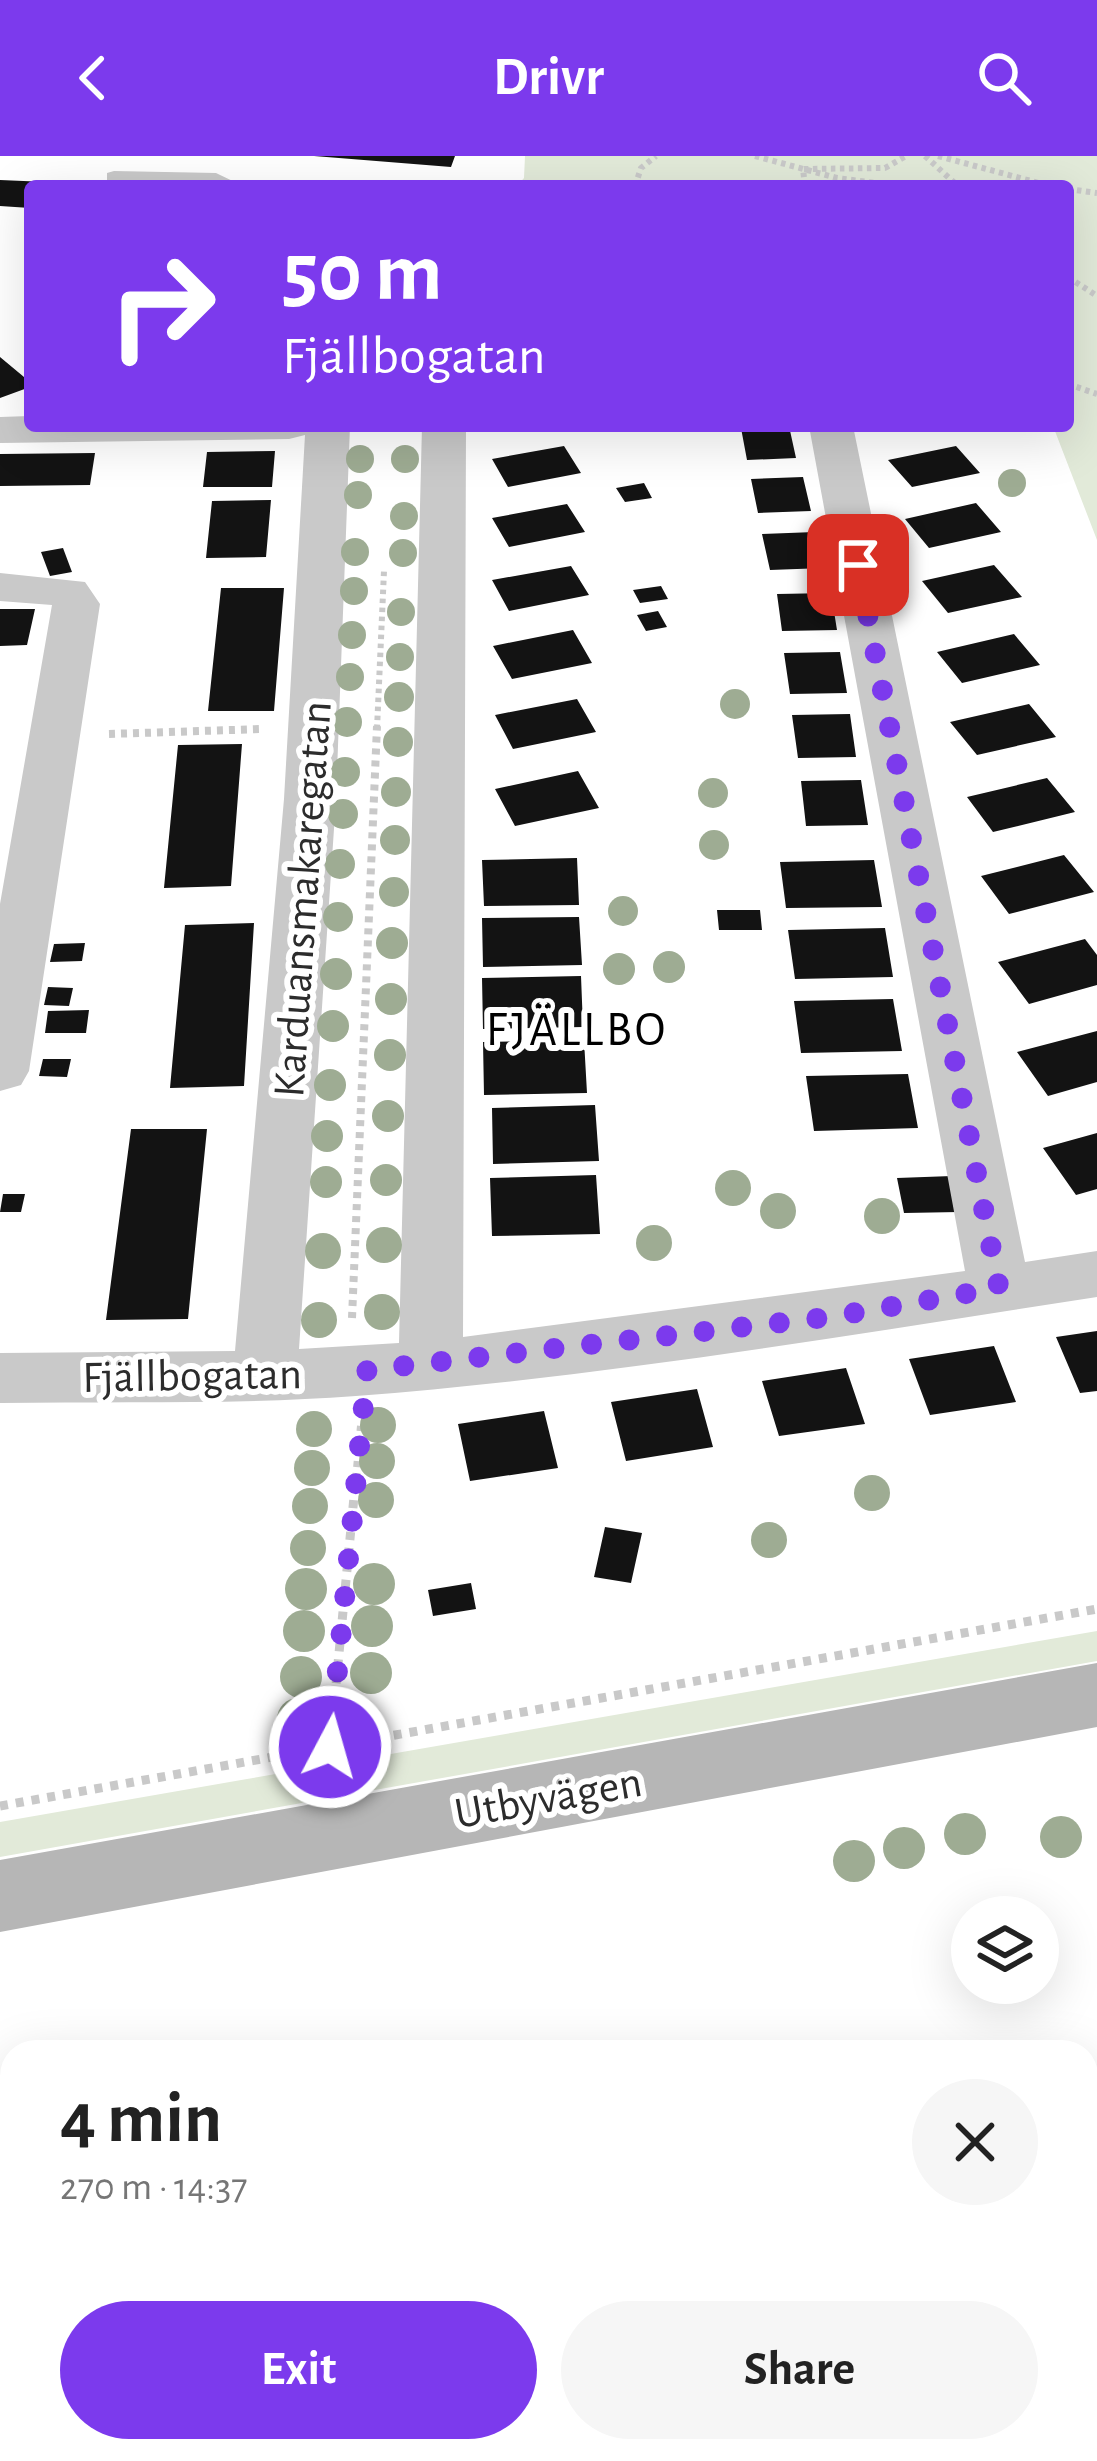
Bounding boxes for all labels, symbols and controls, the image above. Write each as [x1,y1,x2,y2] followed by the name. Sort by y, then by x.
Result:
[60,45,126,111] icon: back
[971,45,1037,111] icon: search
[493,51,604,105] text: Drivr
[84,228,240,384] icon: right
[282,232,443,316] text: 50 m
[282,330,546,384] text: Fjällbogatan
[807,514,909,616] pin
[825,532,891,598] icon: arrive
[267,700,340,1099] street label: Karduansmakaregatan
[486,1004,668,1055] district label: FJÄLLBO
[82,1352,302,1401] street label: Fjällbogatan
[267,1684,393,1810] position arrow
[451,1760,646,1837] street label: Utbyvägen
[951,1896,1059,2004] map controls
[951,1896,1059,2004] button: layers
[912,2079,1038,2205] button: close
[60,2083,222,2155] text: 4 min
[60,2168,247,2207] text: 270 m · 14:37
[60,2301,537,2439] button: Exit
[561,2301,1038,2439] button: Share

